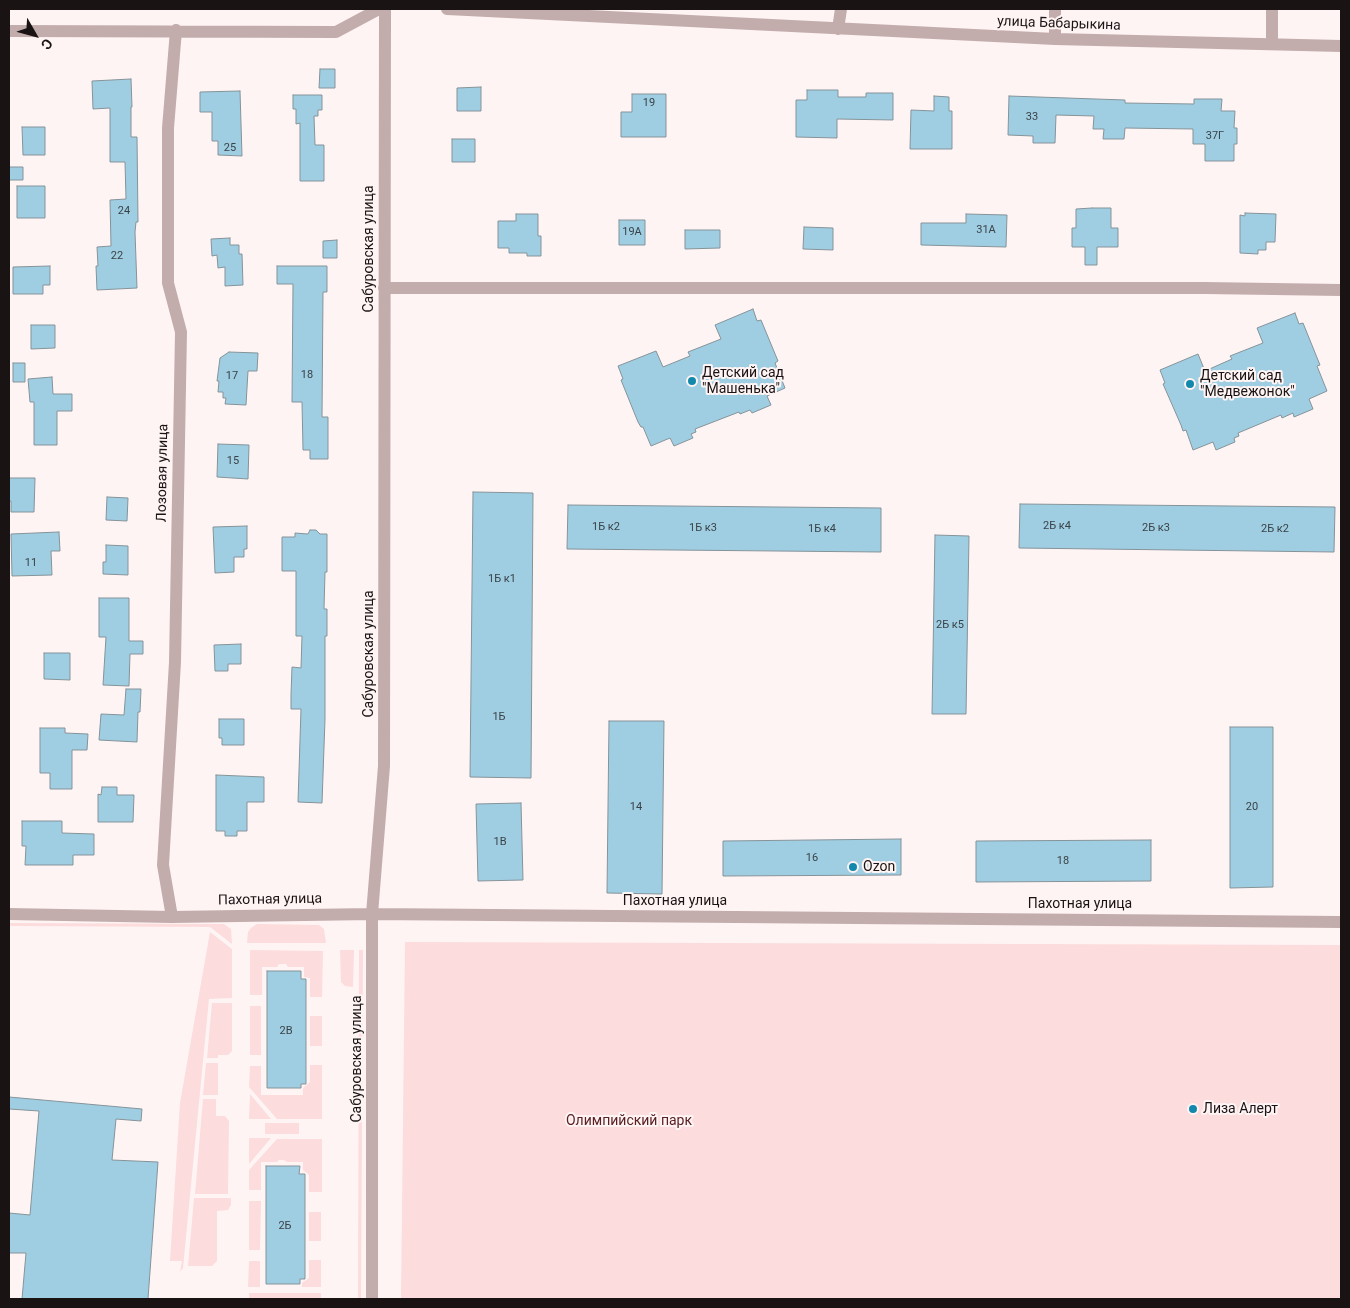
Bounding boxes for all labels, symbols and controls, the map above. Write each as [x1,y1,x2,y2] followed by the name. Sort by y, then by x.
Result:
[10,10,60,60] north arrow
[997,13,1121,35] street label: улица Бабарыкина
[38,36,56,53] text: С
[643,96,655,110] house number: 19
[1026,110,1038,124] house number: 33
[1206,129,1224,143] house number: 37Г
[224,141,236,155] house number: 25
[361,185,377,313] street label: Сабуровская улица
[118,204,130,218] house number: 24
[976,223,996,237] house number: 31А
[622,225,642,239] house number: 19А
[111,249,123,263] house number: 22
[702,365,784,398] place label: Детский сад "Машенька"
[301,368,313,382] house number: 18
[1200,368,1295,401] place label: Детский сад "Медвежонок"
[226,369,238,383] house number: 17
[686,375,698,387] marker: Детский сад "Машенька"
[1184,378,1196,390] marker: Детский сад "Медвежонок"
[154,424,172,522] street label: Лозовая улица
[227,454,239,468] house number: 15
[1043,519,1071,533] house number: 2Б к4
[592,520,620,534] house number: 1Б к2
[689,521,717,535] house number: 1Б к3
[1142,521,1170,535] house number: 2Б к3
[808,522,836,536] house number: 1Б к4
[1261,522,1289,536] house number: 2Б к2
[25,556,37,570] house number: 11
[488,572,516,586] house number: 1Б к1
[361,590,377,718] street label: Сабуровская улица
[936,618,964,632] house number: 2Б к5
[492,710,506,724] house number: 1Б
[630,800,642,814] house number: 14
[1246,800,1258,814] house number: 20
[493,835,507,849] house number: 1В
[806,851,818,865] house number: 16
[1057,854,1069,868] house number: 18
[863,859,895,875] place label: Ozon
[847,861,859,873] marker: Ozon
[218,891,322,909] street label: Пахотная улица
[623,893,727,909] street label: Пахотная улица
[1028,896,1132,912] street label: Пахотная улица
[349,995,365,1123] street label: Сабуровская улица
[279,1024,293,1038] house number: 2В
[1203,1101,1278,1117] place label: Лиза Алерт
[1187,1103,1199,1115] marker: Лиза Алерт
[566,1113,692,1129] park label: Олимпийский парк
[278,1219,292,1233] house number: 2Б

